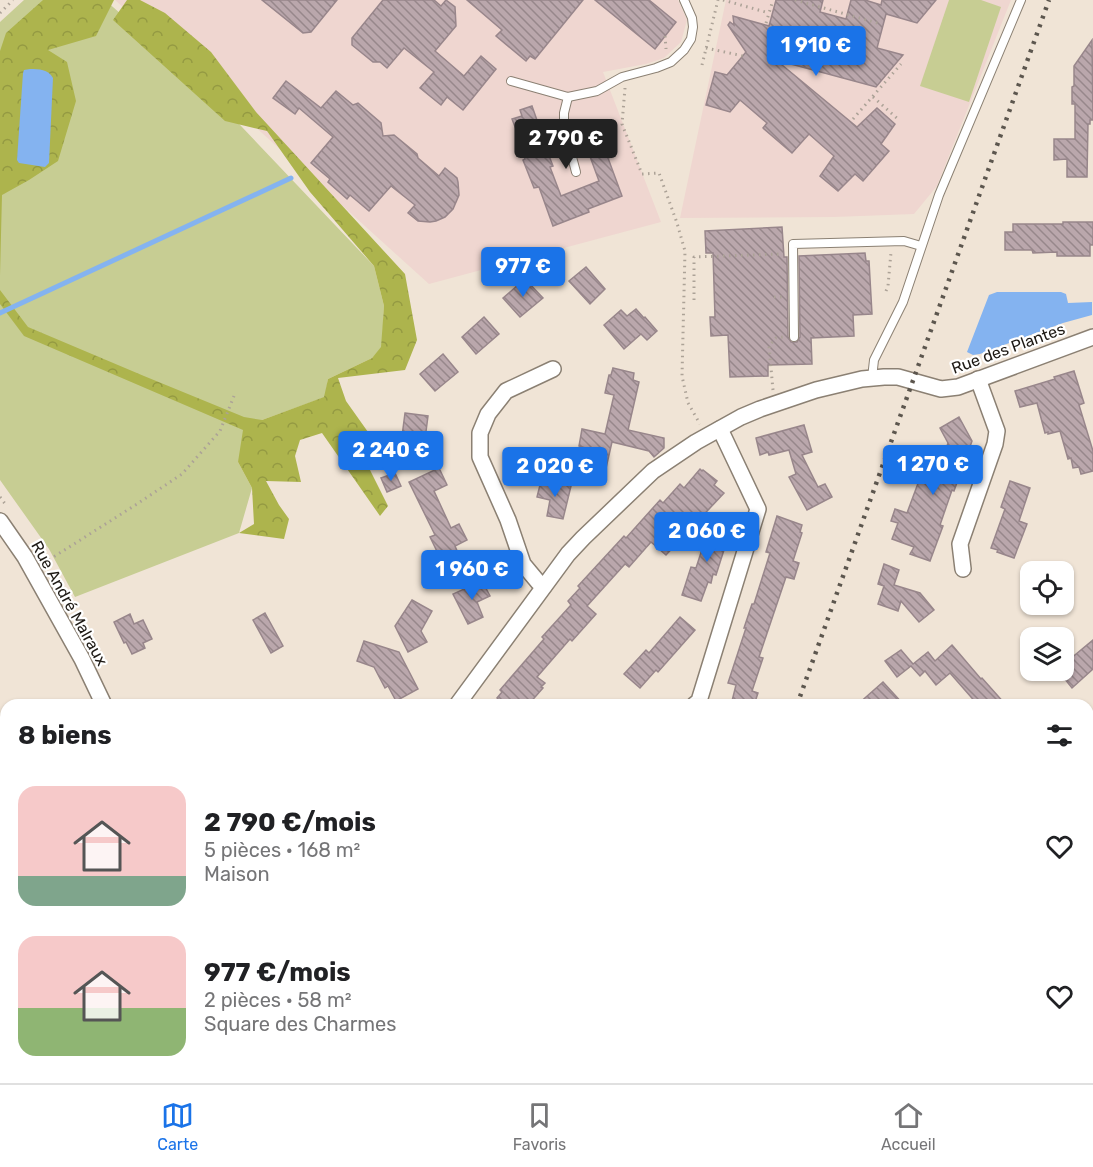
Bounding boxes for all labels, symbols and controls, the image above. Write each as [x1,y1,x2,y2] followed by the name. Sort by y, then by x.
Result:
[761,26,871,77] pin: 1 910 €
[781,33,851,57] text: 1 910 €
[511,119,621,170] pin: 2 790 €
[528,126,604,150] text: 2 790 €
[481,247,565,298] pin: 977 €
[495,254,551,278] text: 977 €
[949,319,1068,378] street label: Rue des Plantes
[336,431,446,482] pin: 2 240 €
[352,438,430,462] text: 2 240 €
[878,445,988,496] pin: 1 270 €
[500,447,610,498] pin: 2 020 €
[897,452,969,476] text: 1 270 €
[516,454,594,478] text: 2 020 €
[652,512,762,563] pin: 2 060 €
[668,519,746,543] text: 2 060 €
[27,538,112,669] street label: Rue André Malraux
[417,550,527,601] pin: 1 960 €
[435,557,509,581] text: 1 960 €
[1020,561,1074,681] map controls
[1020,561,1074,615] button: locate
[1020,627,1074,681] button: layers
[1043,719,1076,752] icon: filters
[18,720,112,751] text: 8 biens
[204,807,376,838] text: 2 790 €/mois
[66,810,138,882] icon: home
[1043,830,1076,863] icon: heart
[204,838,360,862] text: 5 pièces · 168 m²
[204,862,270,886] text: Maison
[204,957,351,988] text: 977 €/mois
[66,960,138,1032] icon: home
[1043,980,1076,1013] icon: heart
[204,988,352,1012] text: 2 pièces · 58 m²
[204,1012,396,1036] text: Square des Charmes
[157,1099,198,1154] tab: Carte
[513,1099,566,1154] tab: Favoris
[881,1099,936,1154] tab: Accueil

